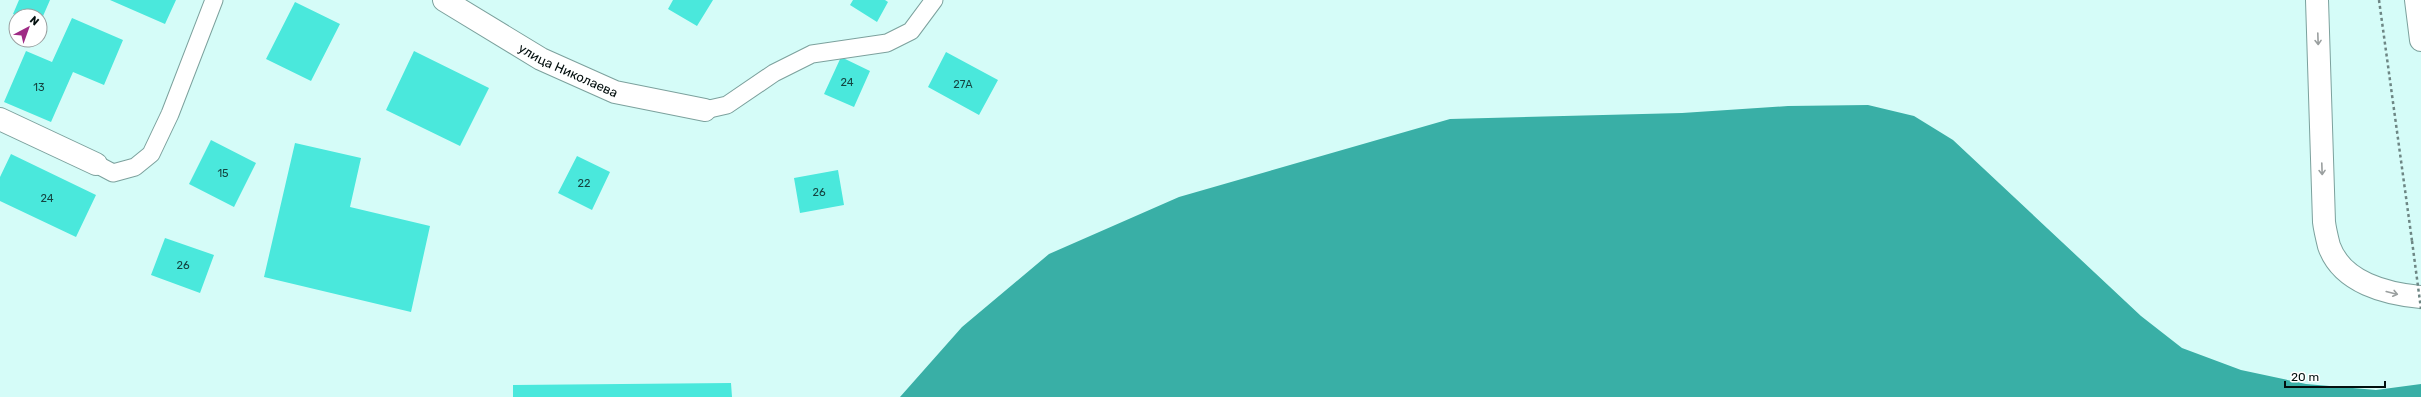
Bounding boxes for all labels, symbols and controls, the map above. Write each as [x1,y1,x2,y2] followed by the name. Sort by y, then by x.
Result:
[8,8,48,48] north arrow
[27,13,42,28] text: N
[2315,32,2322,45] one-way arrow
[516,40,620,100] street label: улица Николаева
[840,76,854,89] house number: 24
[953,78,973,91] house number: 27А
[33,81,45,94] house number: 13
[2318,162,2326,175] one-way arrow
[217,167,229,180] house number: 15
[578,177,590,190] house number: 22
[812,186,826,199] house number: 26
[40,192,54,205] house number: 24
[176,259,190,272] house number: 26
[2385,290,2398,298] one-way arrow
[2285,363,2385,389] scale bar
[2291,370,2319,384] text: 20 m

